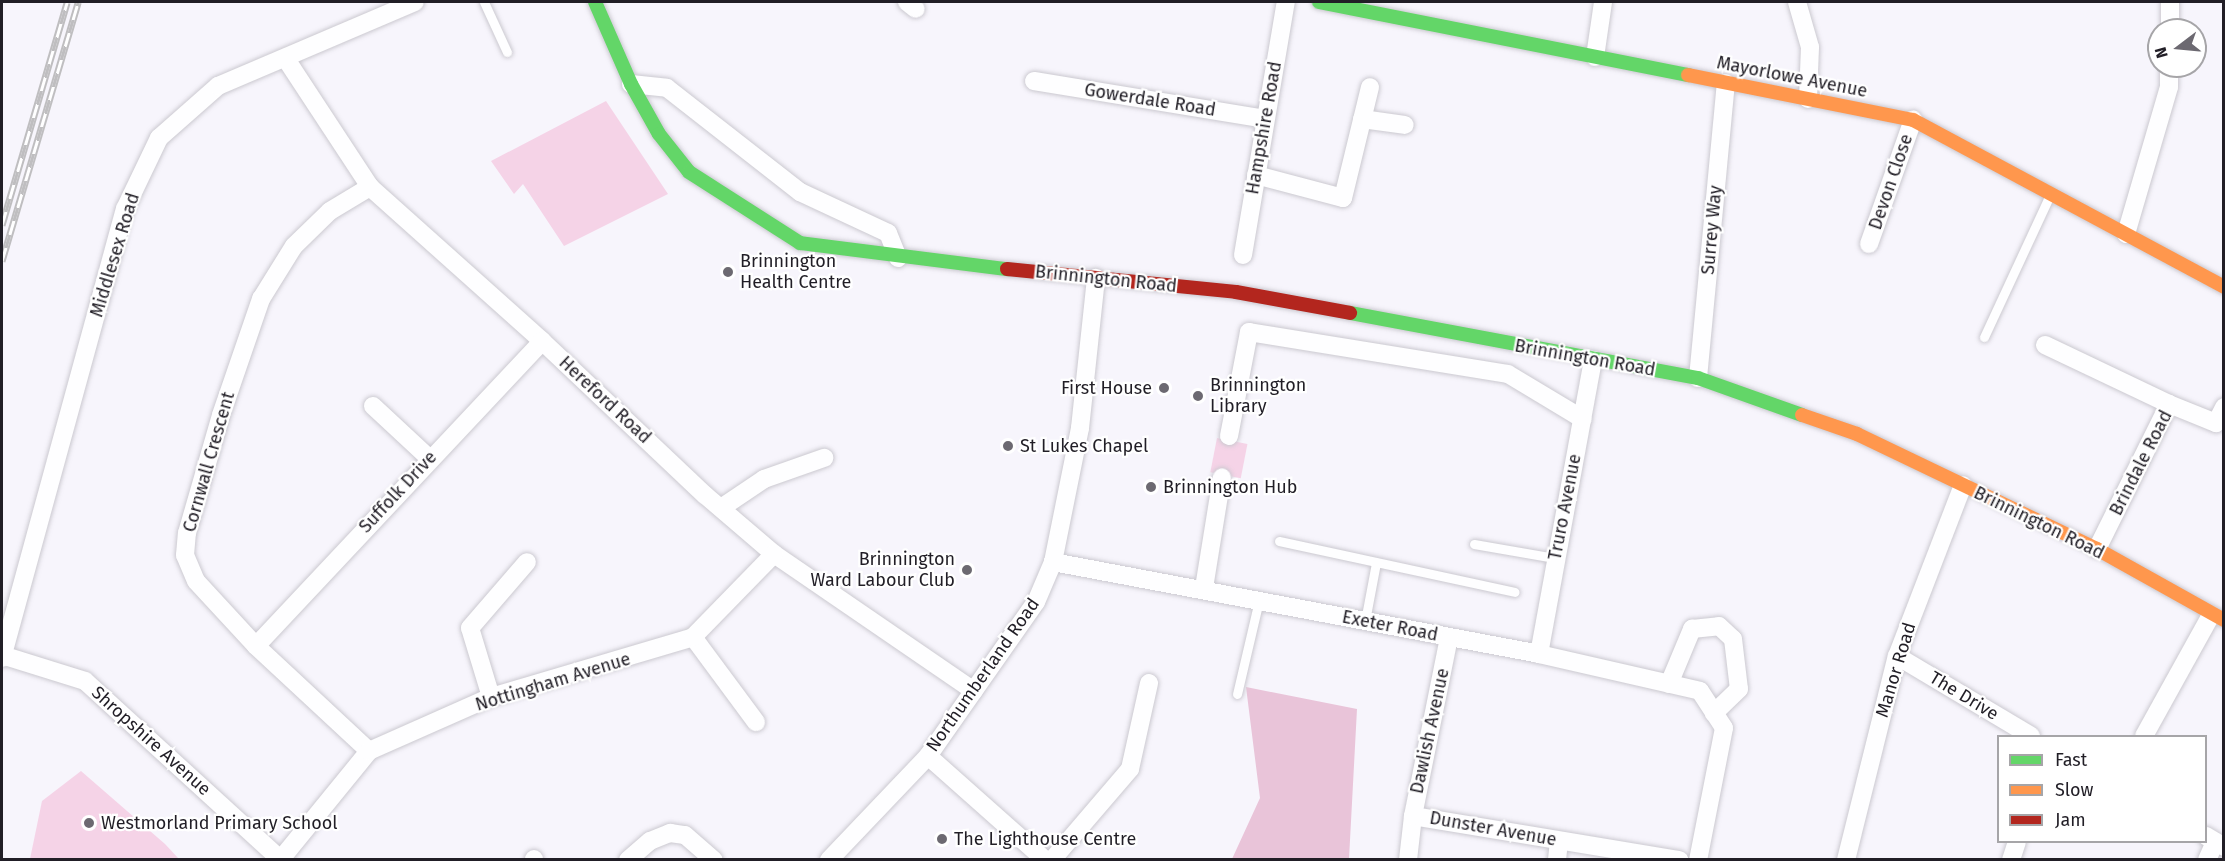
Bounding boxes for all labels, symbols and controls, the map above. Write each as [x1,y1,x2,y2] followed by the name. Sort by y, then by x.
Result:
[2147,18,2207,78] north arrow
[2151,45,2172,60] text: N
[1715,52,1869,102] street label: Mayorlowe Avenue
[1242,60,1286,196] street label: Hampshire Road
[1083,79,1217,121] street label: Gowerdale Road
[1865,131,1917,233] street label: Devon Close
[1697,184,1727,276] street label: Surrey Way
[86,190,144,320] street label: Middlesex Road
[740,251,851,294] place label: Brinnington Health Centre
[1034,261,1178,297] street label: Brinnington Road
[721,265,735,279] marker: Brinnington Health Centre
[1513,335,1657,381] street label: Brinnington Road
[554,352,656,448] street label: Hereford Road
[1210,375,1306,418] place label: Brinnington Library
[1061,377,1152,399] place label: First House
[1157,381,1171,395] marker: First House
[179,389,239,535] street label: Cornwall Crescent
[1191,389,1205,403] marker: Brinnington Library
[2105,407,2177,519] street label: Brindale Road
[1020,435,1148,457] place label: St Lukes Chapel
[1001,439,1015,453] marker: St Lukes Chapel
[355,447,441,537] street label: Suffolk Drive
[1544,452,1586,562] street label: Truro Avenue
[1163,476,1298,498] place label: Brinnington Hub
[1144,480,1158,494] marker: Brinnington Hub
[1970,482,2108,564] street label: Brinnington Road
[811,549,955,592] place label: Brinnington Ward Labour Club
[960,563,974,577] marker: Brinnington Ward Labour Club
[922,594,1044,756] street label: Northumberland Road
[1340,606,1440,646] street label: Exeter Road
[1871,620,1921,720] street label: Manor Road
[473,648,633,716] street label: Nottingham Avenue
[1406,666,1454,796] street label: Dawlish Avenue
[1926,667,2002,725] street label: The Drive
[87,682,215,800] street label: Shropshire Avenue
[1997,735,2207,843] legend
[2055,749,2087,771] text: Fast
[2055,779,2093,801] text: Slow
[1428,807,1558,851] street label: Dunster Avenue
[2055,809,2086,831] text: Jam
[101,812,338,834] place label: Westmorland Primary School
[82,816,96,830] marker: Westmorland Primary School
[954,828,1136,850] place label: The Lighthouse Centre
[935,832,949,846] marker: The Lighthouse Centre

